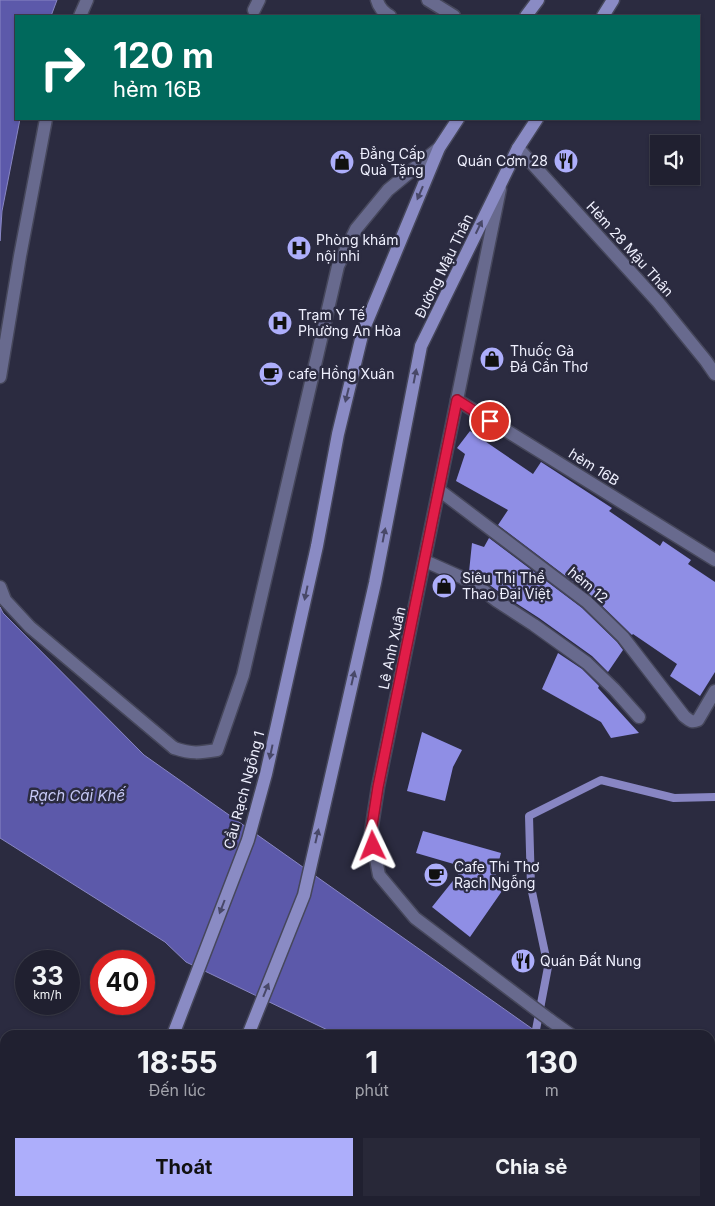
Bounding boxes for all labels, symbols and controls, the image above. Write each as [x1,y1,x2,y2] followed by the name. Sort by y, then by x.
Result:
[113,34,214,76] text: 120 m
[30,35,95,100] icon: right
[113,76,201,102] text: hẻm 16B
[650,135,700,185] map controls
[650,135,700,185] button: sound
[360,145,425,178] place label: Đẳng Cấp Quà Tặng
[553,148,579,174] restaurant icon: Quán Cơm 28
[329,149,355,175] shop icon: Đẳng Cấp Quà Tặng
[457,152,548,169] place label: Quán Cơm 28
[416,186,424,200] one-way arrow
[583,198,678,300] street label: Hẻm 28 Mậu Thân
[411,211,476,321] street label: Đường Mậu Thân
[475,220,483,235] one-way arrow
[316,231,399,264] place label: Phòng khám nội nhi
[286,235,312,261] hospital icon: Phòng khám nội nhi
[298,306,401,339] place label: Trạm Y Tế Phường An Hòa
[267,310,293,336] hospital icon: Trạm Y Tế Phường An Hòa
[510,342,588,375] place label: Thuốc Gà Đá Cần Thơ
[479,346,505,372] shop icon: Thuốc Gà Đá Cần Thơ
[258,361,284,387] cafe icon: cafe Hồng Xuân
[288,365,394,382] place label: cafe Hồng Xuân
[412,368,420,384] one-way arrow
[343,387,351,402] one-way arrow
[469,400,511,442] pin
[476,407,504,435] icon: arrive
[566,444,623,489] street label: hẻm 16B
[380,528,388,543] one-way arrow
[565,563,612,606] street label: hẻm 12
[462,569,551,602] place label: Siêu Thị Thể Thao Đại Việt
[431,573,457,599] shop icon: Siêu Thị Thể Thao Đại Việt
[302,586,310,601] one-way arrow
[374,605,409,691] street label: Lê Anh Xuân
[349,670,357,685] one-way arrow
[220,729,267,851] street label: Cầu Rạch Ngỗng 1
[267,744,275,760] one-way arrow
[29,786,126,805] water label: Rạch Cái Khế
[346,819,398,871] position arrow
[314,828,322,844] one-way arrow
[454,858,539,891] place label: Cafe Thi Thơ Rạch Ngỗng
[423,862,449,888] cafe icon: Cafe Thi Thơ Rạch Ngỗng
[218,899,225,914] one-way arrow
[510,948,536,974] restaurant icon: Quán Đất Nung
[90,950,155,1015] speed limit sign: 40
[540,952,641,969] place label: Quán Đất Nung
[31,961,64,991] text: 33
[262,982,270,997] one-way arrow
[33,987,62,1002] text: km/h
[137,1044,218,1080] text: 18:55
[365,1044,378,1080] text: 1
[526,1044,578,1080] text: 130
[149,1080,206,1100] text: Đến lúc
[355,1080,389,1100] text: phút
[545,1080,559,1100] text: m
[15,1138,353,1196] button: Thoát
[363,1138,700,1196] button: Chia sẻ

